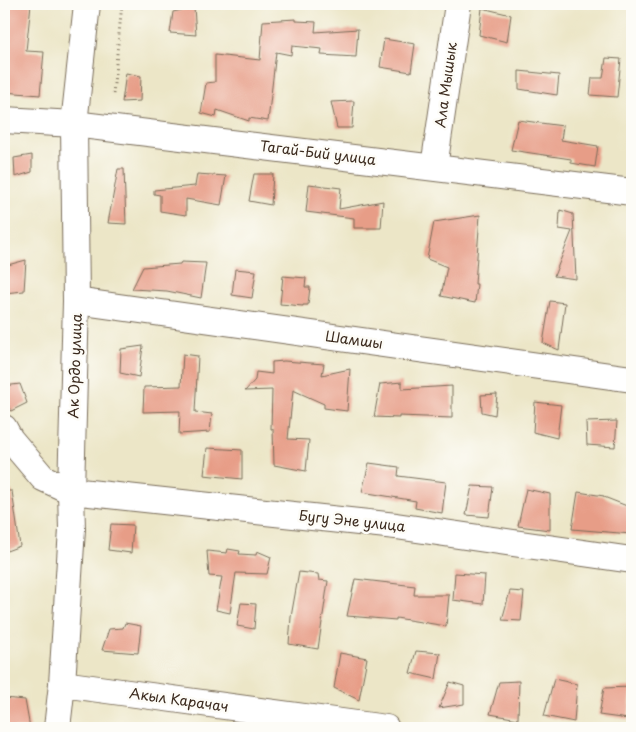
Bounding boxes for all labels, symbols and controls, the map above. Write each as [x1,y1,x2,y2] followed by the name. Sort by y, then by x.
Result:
[429,40,462,129] street label: Ала Мышык
[259,135,377,170] street label: Тагай-Бий улица
[62,313,87,419] street label: Ак Ордо улица
[324,325,384,354] street label: Шамшы
[298,504,407,537] street label: Бугу Эне улица
[128,682,230,717] street label: Акыл Карачач

